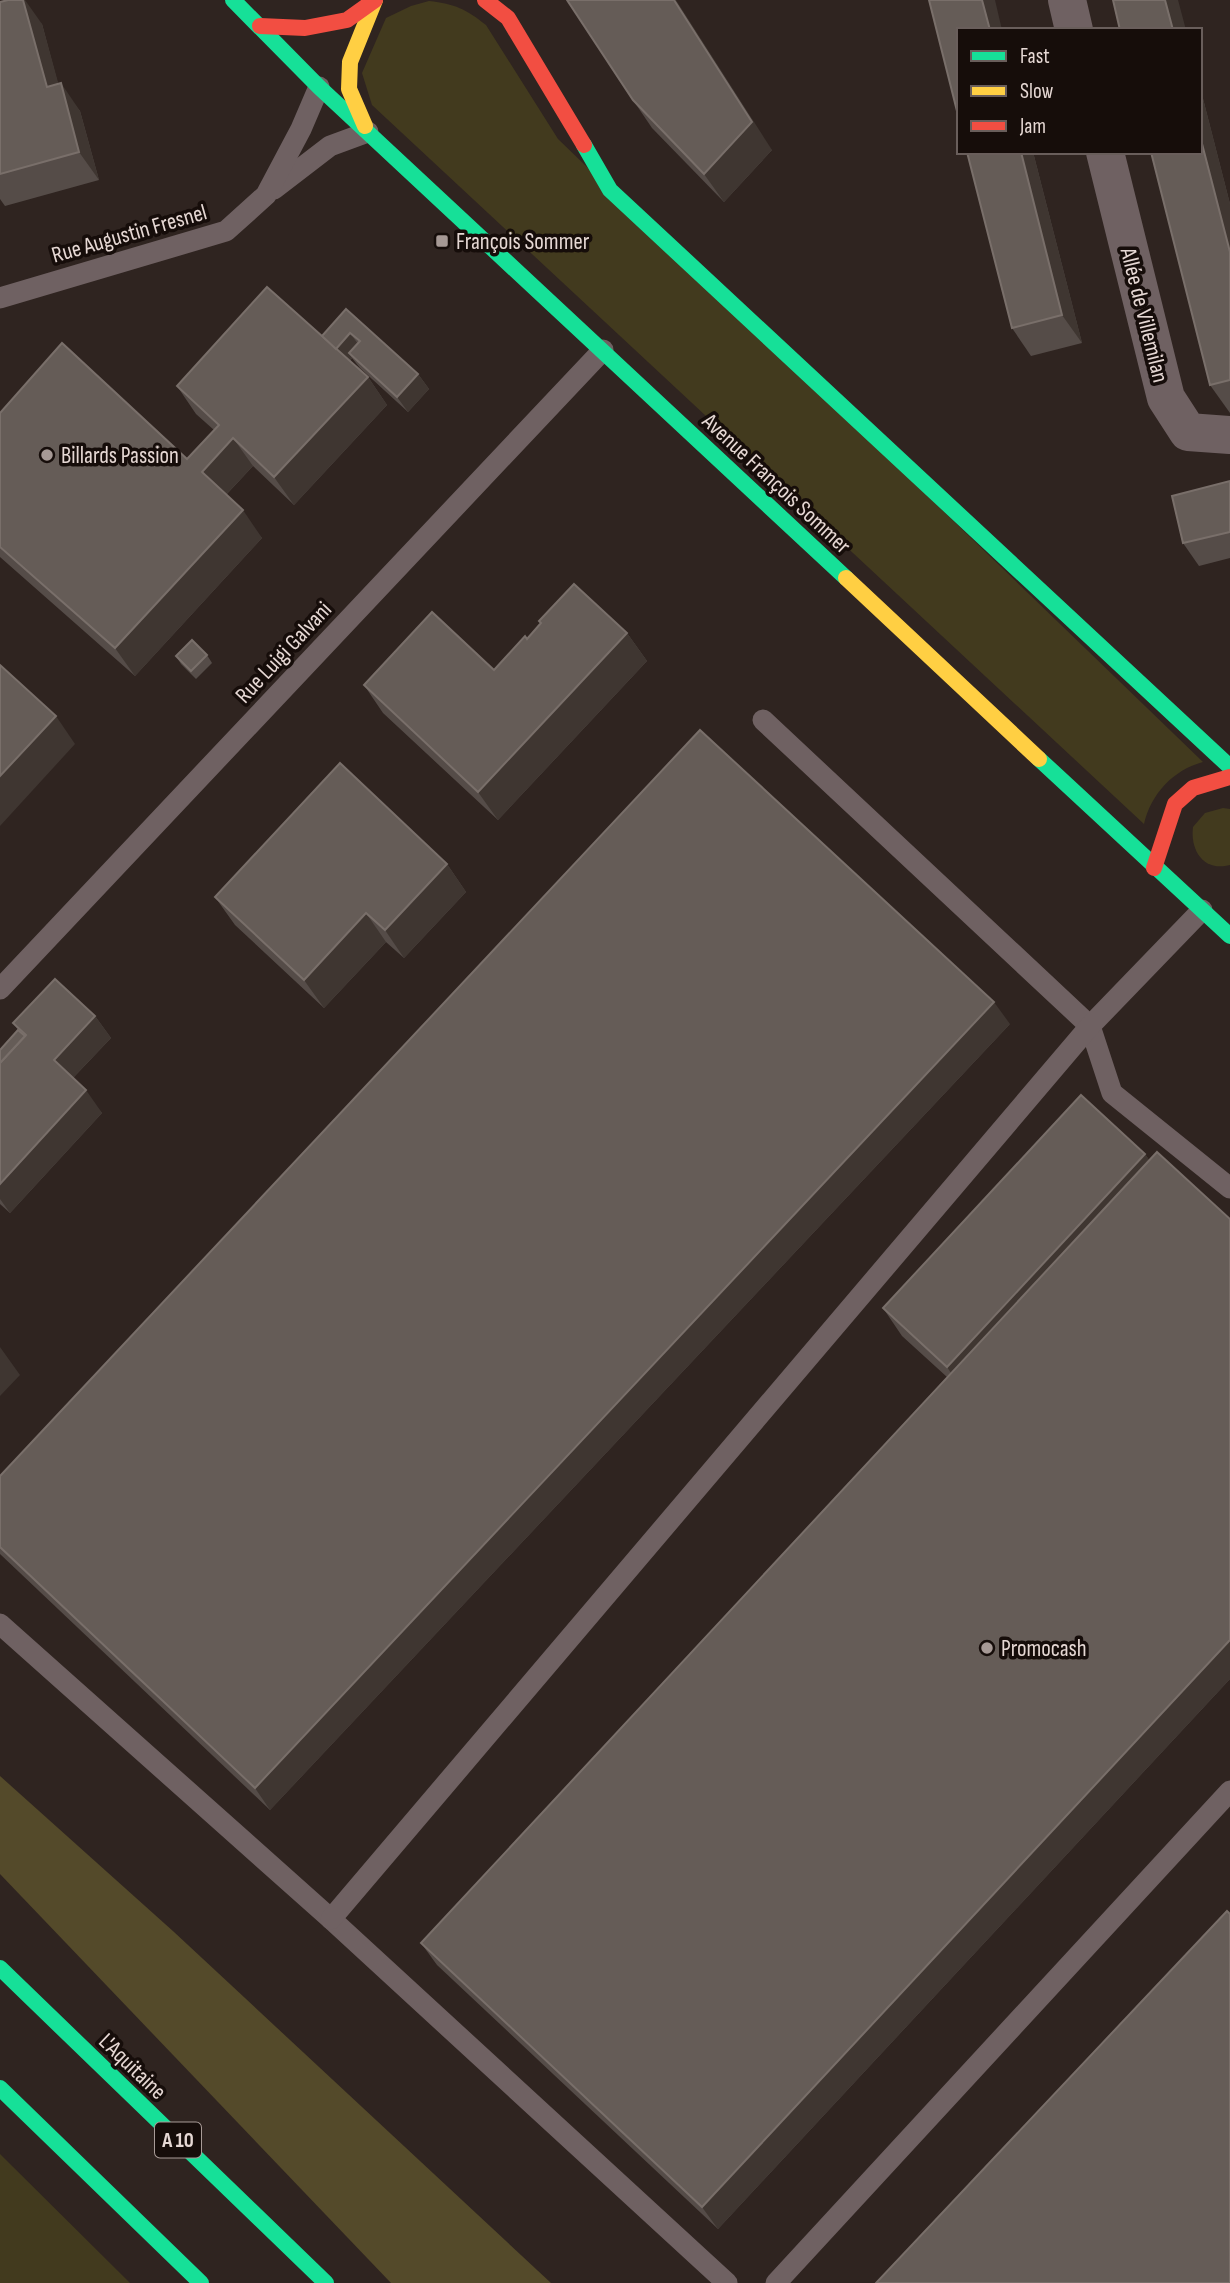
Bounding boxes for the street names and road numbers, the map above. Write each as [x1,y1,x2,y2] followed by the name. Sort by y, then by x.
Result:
[48,198,210,270] street label: Rue Augustin Fresnel
[1114,244,1174,385] street label: Allée de Villemilan
[695,407,857,560] street label: Avenue François Sommer
[230,596,338,709] street label: Rue Luigi Galvani
[93,2028,172,2106] street label: L'Aquitaine
[155,2122,201,2158] road number: A 10

